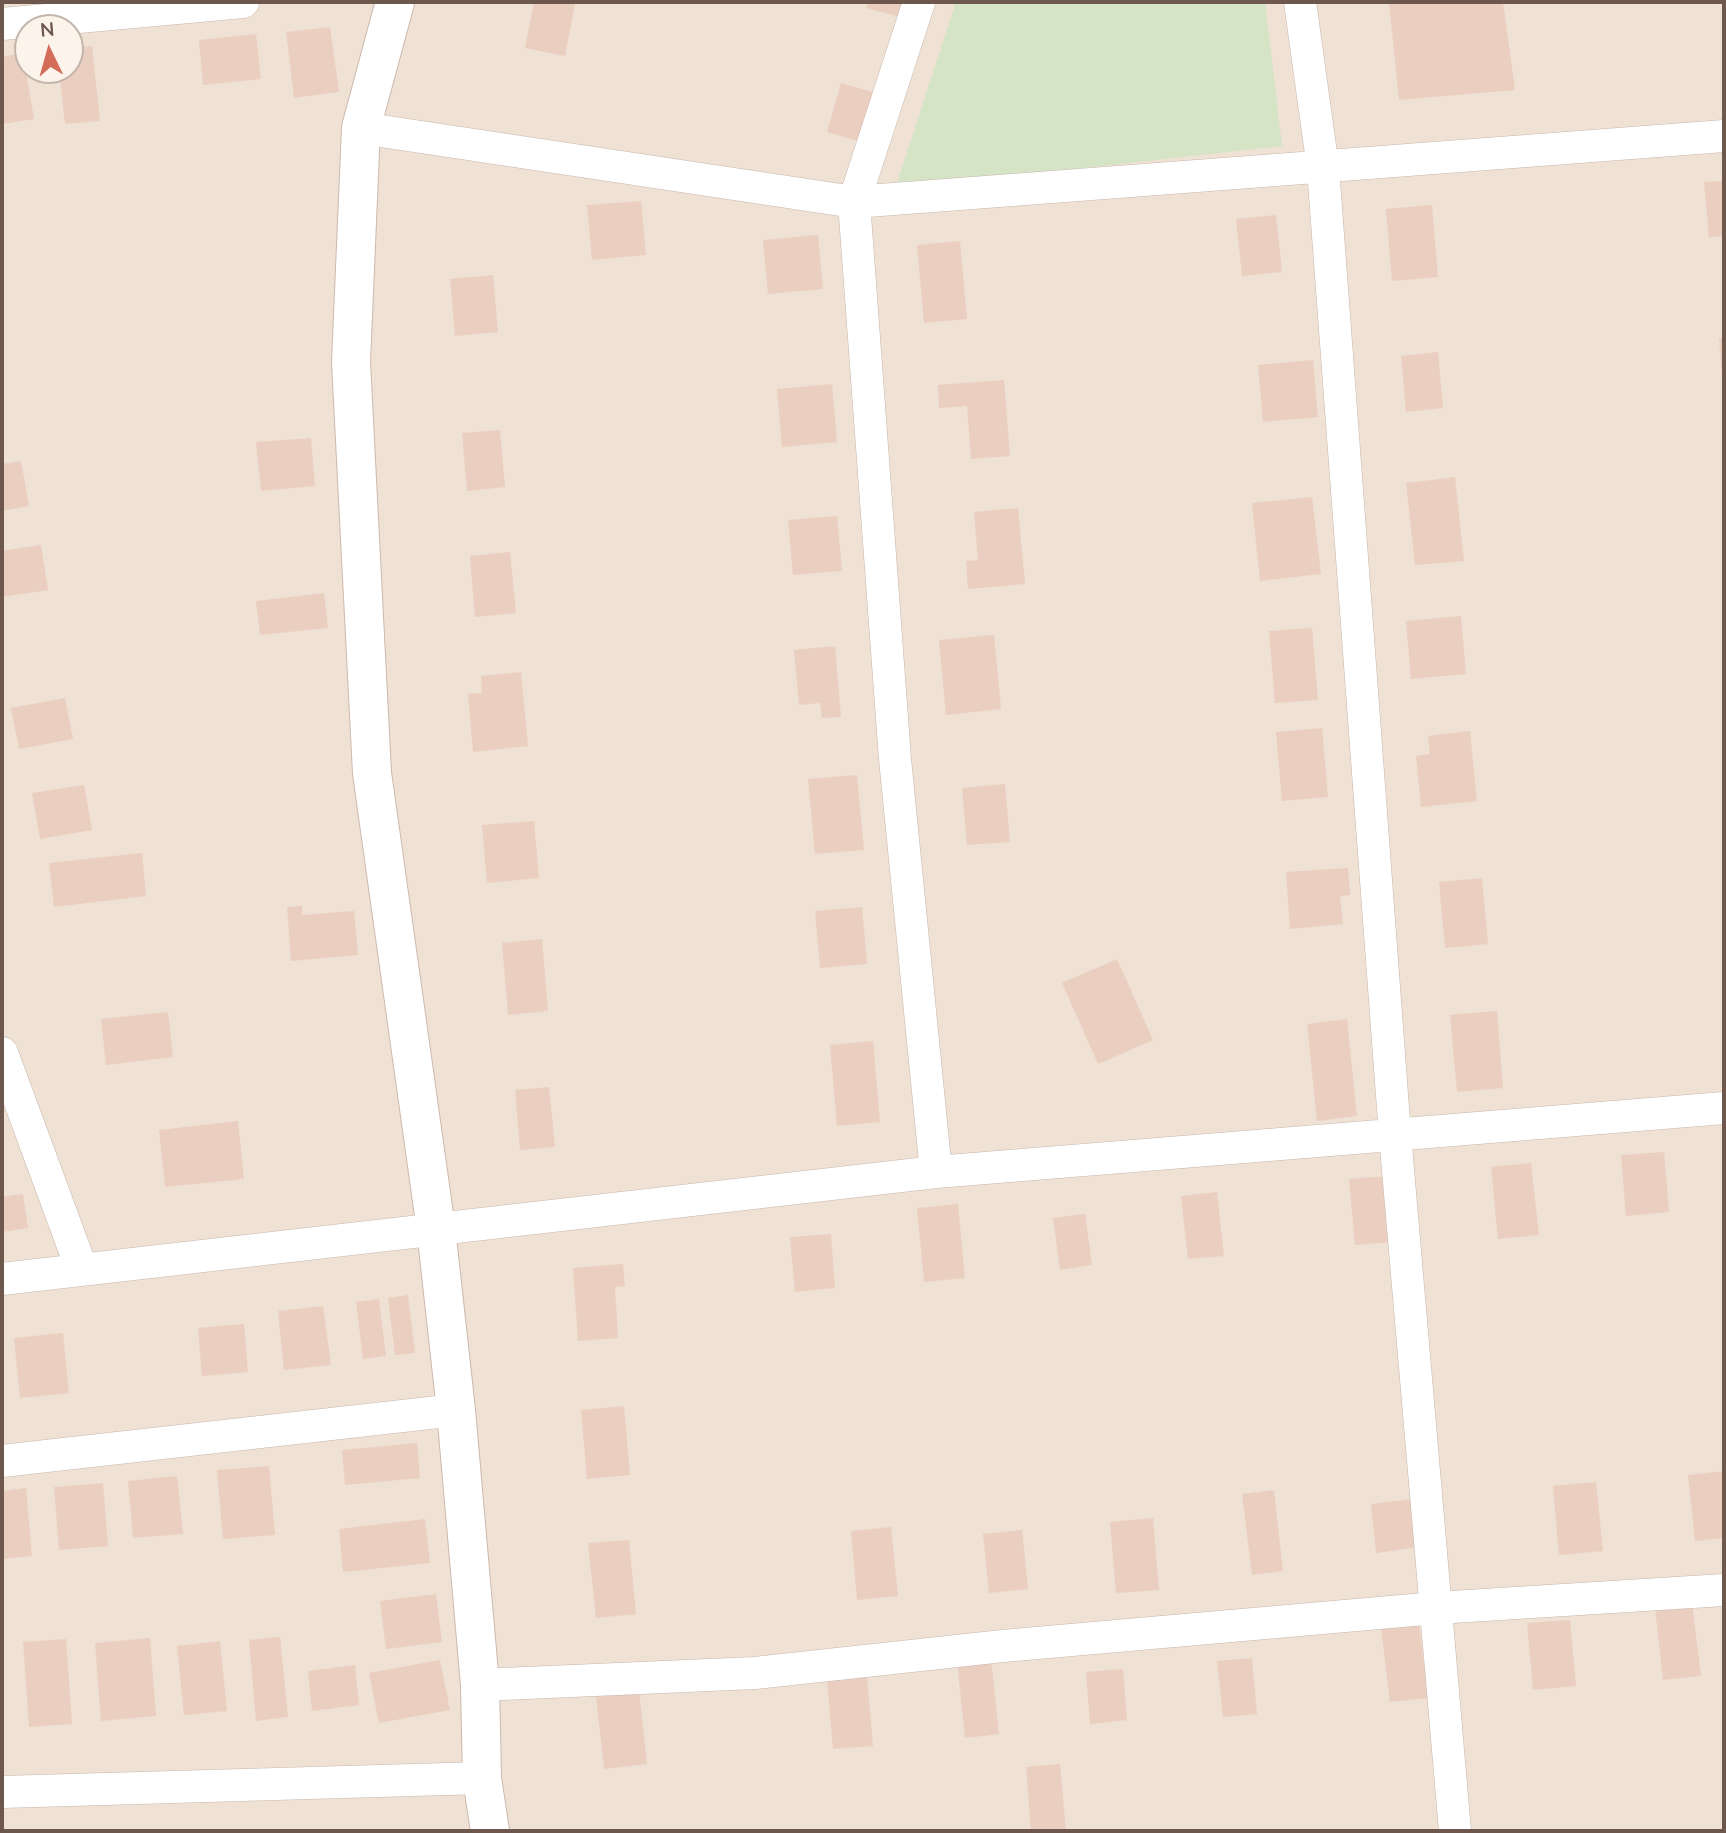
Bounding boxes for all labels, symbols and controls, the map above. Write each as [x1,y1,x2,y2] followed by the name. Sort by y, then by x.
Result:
[14,14,84,84] north arrow
[39,17,56,44] text: N

